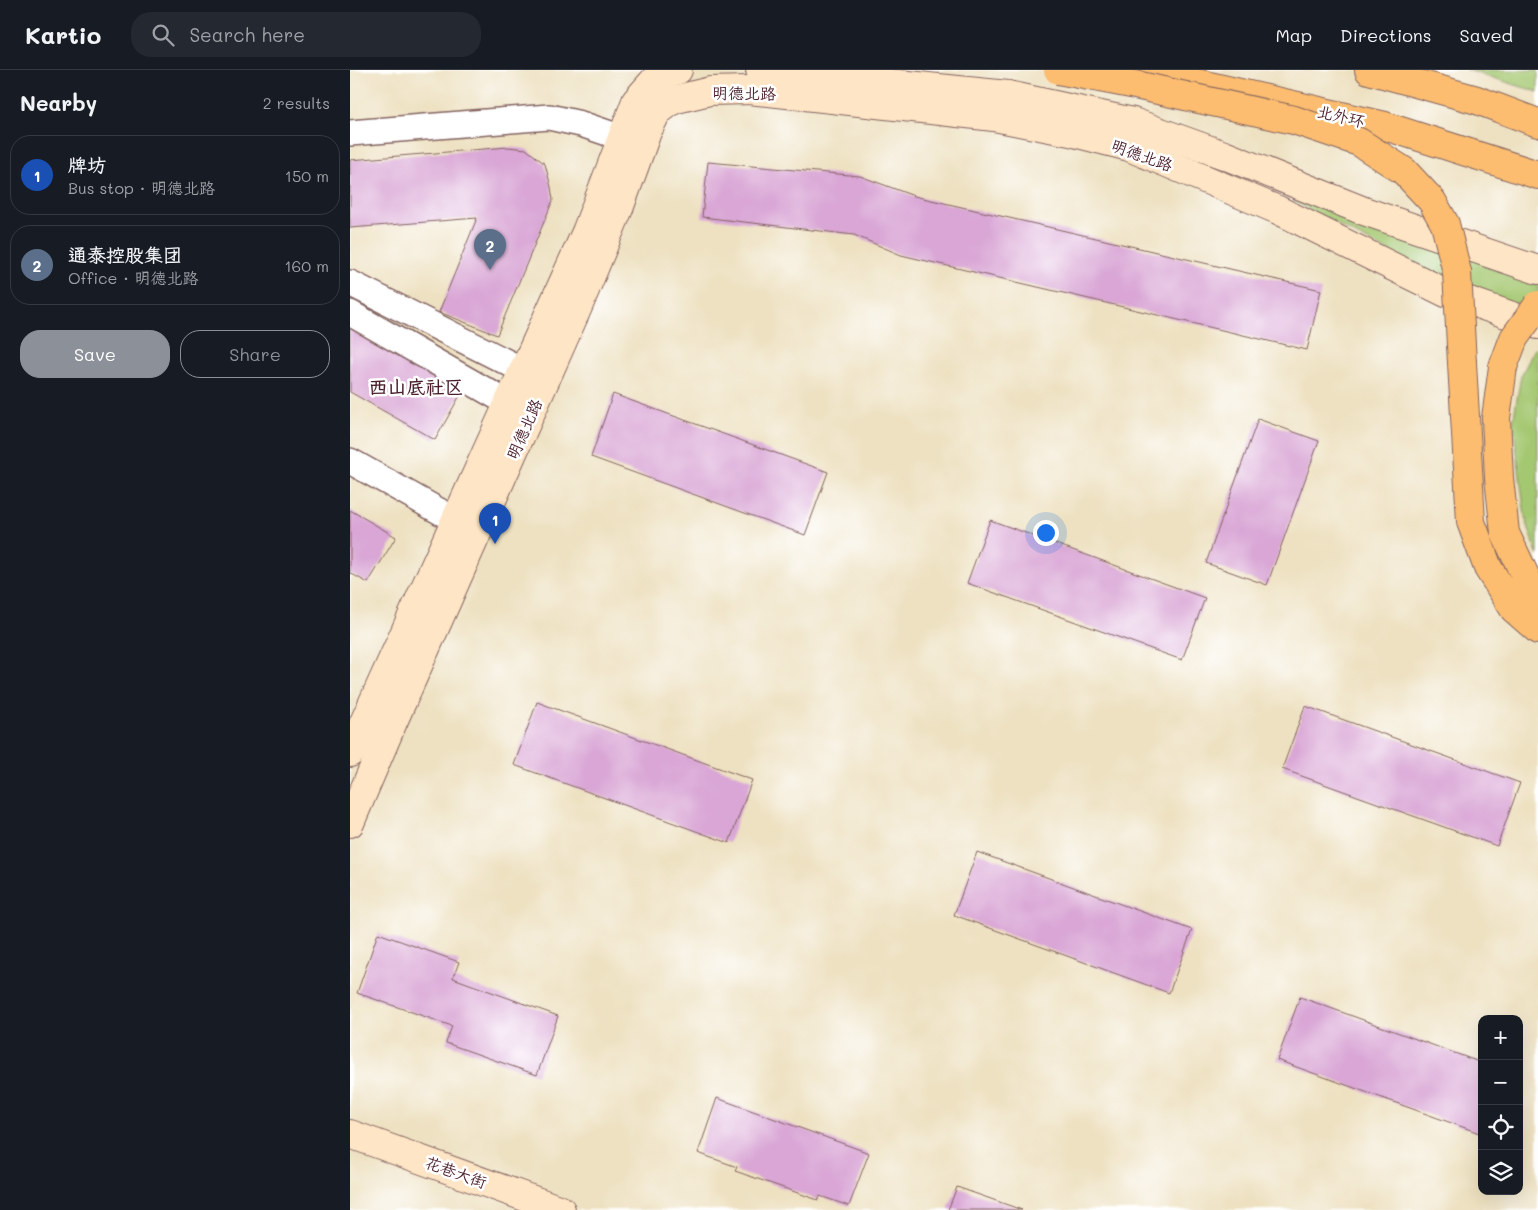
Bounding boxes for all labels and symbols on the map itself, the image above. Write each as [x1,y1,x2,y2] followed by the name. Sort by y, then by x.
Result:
[712,81,776,104] street label: 明德北路
[1315,100,1367,131] street label: 北外环
[1109,134,1176,175] street label: 明德北路
[474,229,506,270] pin: 2
[368,374,464,399] district label: 西山底社区
[501,395,546,462] street label: 明德北路
[479,503,511,544] pin: 1
[1033,520,1059,546] your location
[423,1151,490,1192] street label: 花巷大街

